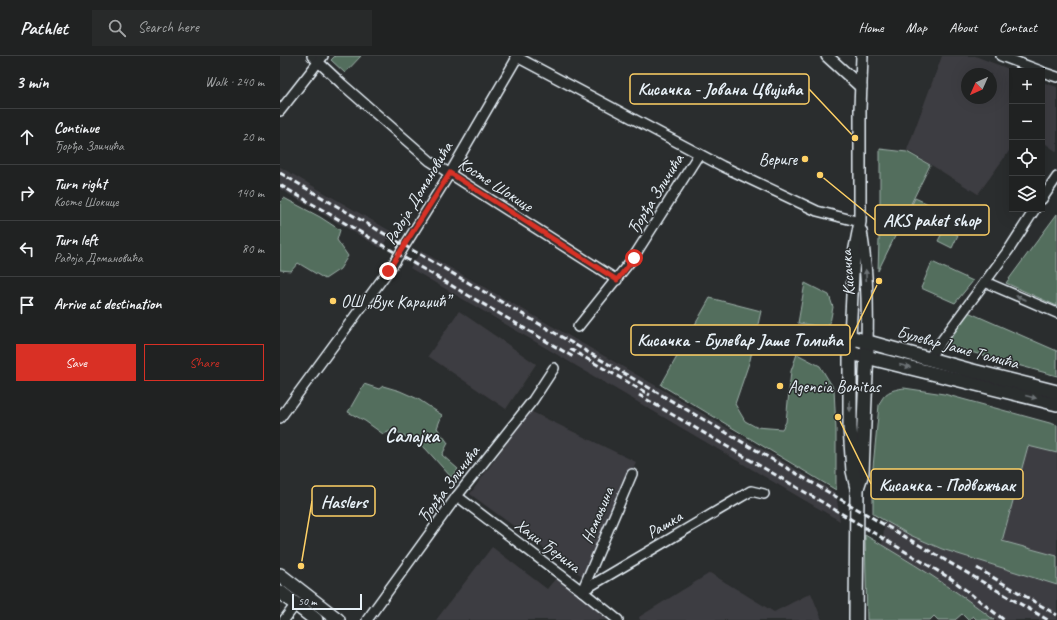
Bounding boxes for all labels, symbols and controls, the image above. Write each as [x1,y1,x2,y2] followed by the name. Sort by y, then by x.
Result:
[92,10,372,46] search box
[20,16,68,40] text: Pathlet
[106,17,128,39] icon: search
[138,18,199,37] text: Search here
[858,19,884,36] text: Home
[906,19,927,36] text: Map
[949,19,977,36] text: About
[999,19,1037,36] text: Contact
[961,68,997,104] north arrow
[1009,68,1045,212] map controls
[1009,68,1045,104] button: +
[16,72,49,93] text: 3 min
[205,74,264,90] text: Walk · 240 m
[630,74,809,104] callout: Кисачка - Јована Цвијића
[638,78,804,100] text: Кисачка - Јована Цвијића
[1009,104,1045,140] button: −
[54,119,99,138] text: Continue
[16,126,38,148] icon: ahead
[242,129,264,145] text: 20 m
[380,137,458,248] street label: Радоја Домановића
[54,138,124,154] text: Ђорђа Зличића
[1009,140,1045,176] button: locate
[622,149,690,239] street label: Ђорђа Зличића
[759,149,798,170] place label: Вериге
[455,153,538,217] street label: Косте Шокице
[800,154,810,164] marker: Вериге
[54,175,107,194] text: Turn right
[1009,176,1045,212] button: layers
[16,182,38,204] icon: right
[236,185,264,201] text: 140 m
[54,194,119,210] text: Косте Шокице
[875,205,989,235] callout: AKS paket shop
[883,209,982,231] text: AKS paket shop
[54,231,97,250] text: Turn left
[16,238,38,260] icon: left
[242,241,264,257] text: 80 m
[835,247,860,297] street label: Кисачка
[625,249,643,267] route start
[54,250,143,266] text: Радоја Домановића
[379,262,397,280] route end
[863,269,870,281] one-way arrow
[341,291,454,312] place label: ОШ „Вук Караџић”
[16,294,38,316] icon: arrive
[1015,294,1027,300] one-way arrow
[54,295,161,314] text: Arrive at destination
[328,296,338,306] marker: ОШ „Вук Караџић”
[895,321,1022,374] street label: Булевар Јаше Томића
[631,325,850,355] callout: Кисачка - Булевар Јаше Томића
[637,329,845,351] text: Кисачка - Булевар Јаше Томића
[16,344,136,381] button: Save
[144,344,264,381] button: Share
[898,364,911,370] one-way arrow
[788,376,883,397] place label: Agencia Bonitas
[775,381,785,391] marker: Agencia Bonitas
[1025,395,1037,401] one-way arrow
[847,400,853,413] one-way arrow
[385,424,441,448] district label: Салајка
[413,440,486,528] street label: Ђорђа Зличића
[871,469,1023,499] callout: Кисачка - Подвожњак
[879,474,1017,496] text: Кисачка - Подвожњак
[576,483,619,546] street label: Немањина
[312,486,375,516] callout: Haslers
[321,491,369,513] text: Haslers
[643,505,687,543] street label: Рашка
[510,514,586,579] street label: Хаџи Ђерина
[292,592,362,611] scale bar
[298,594,317,608] text: 50 m

